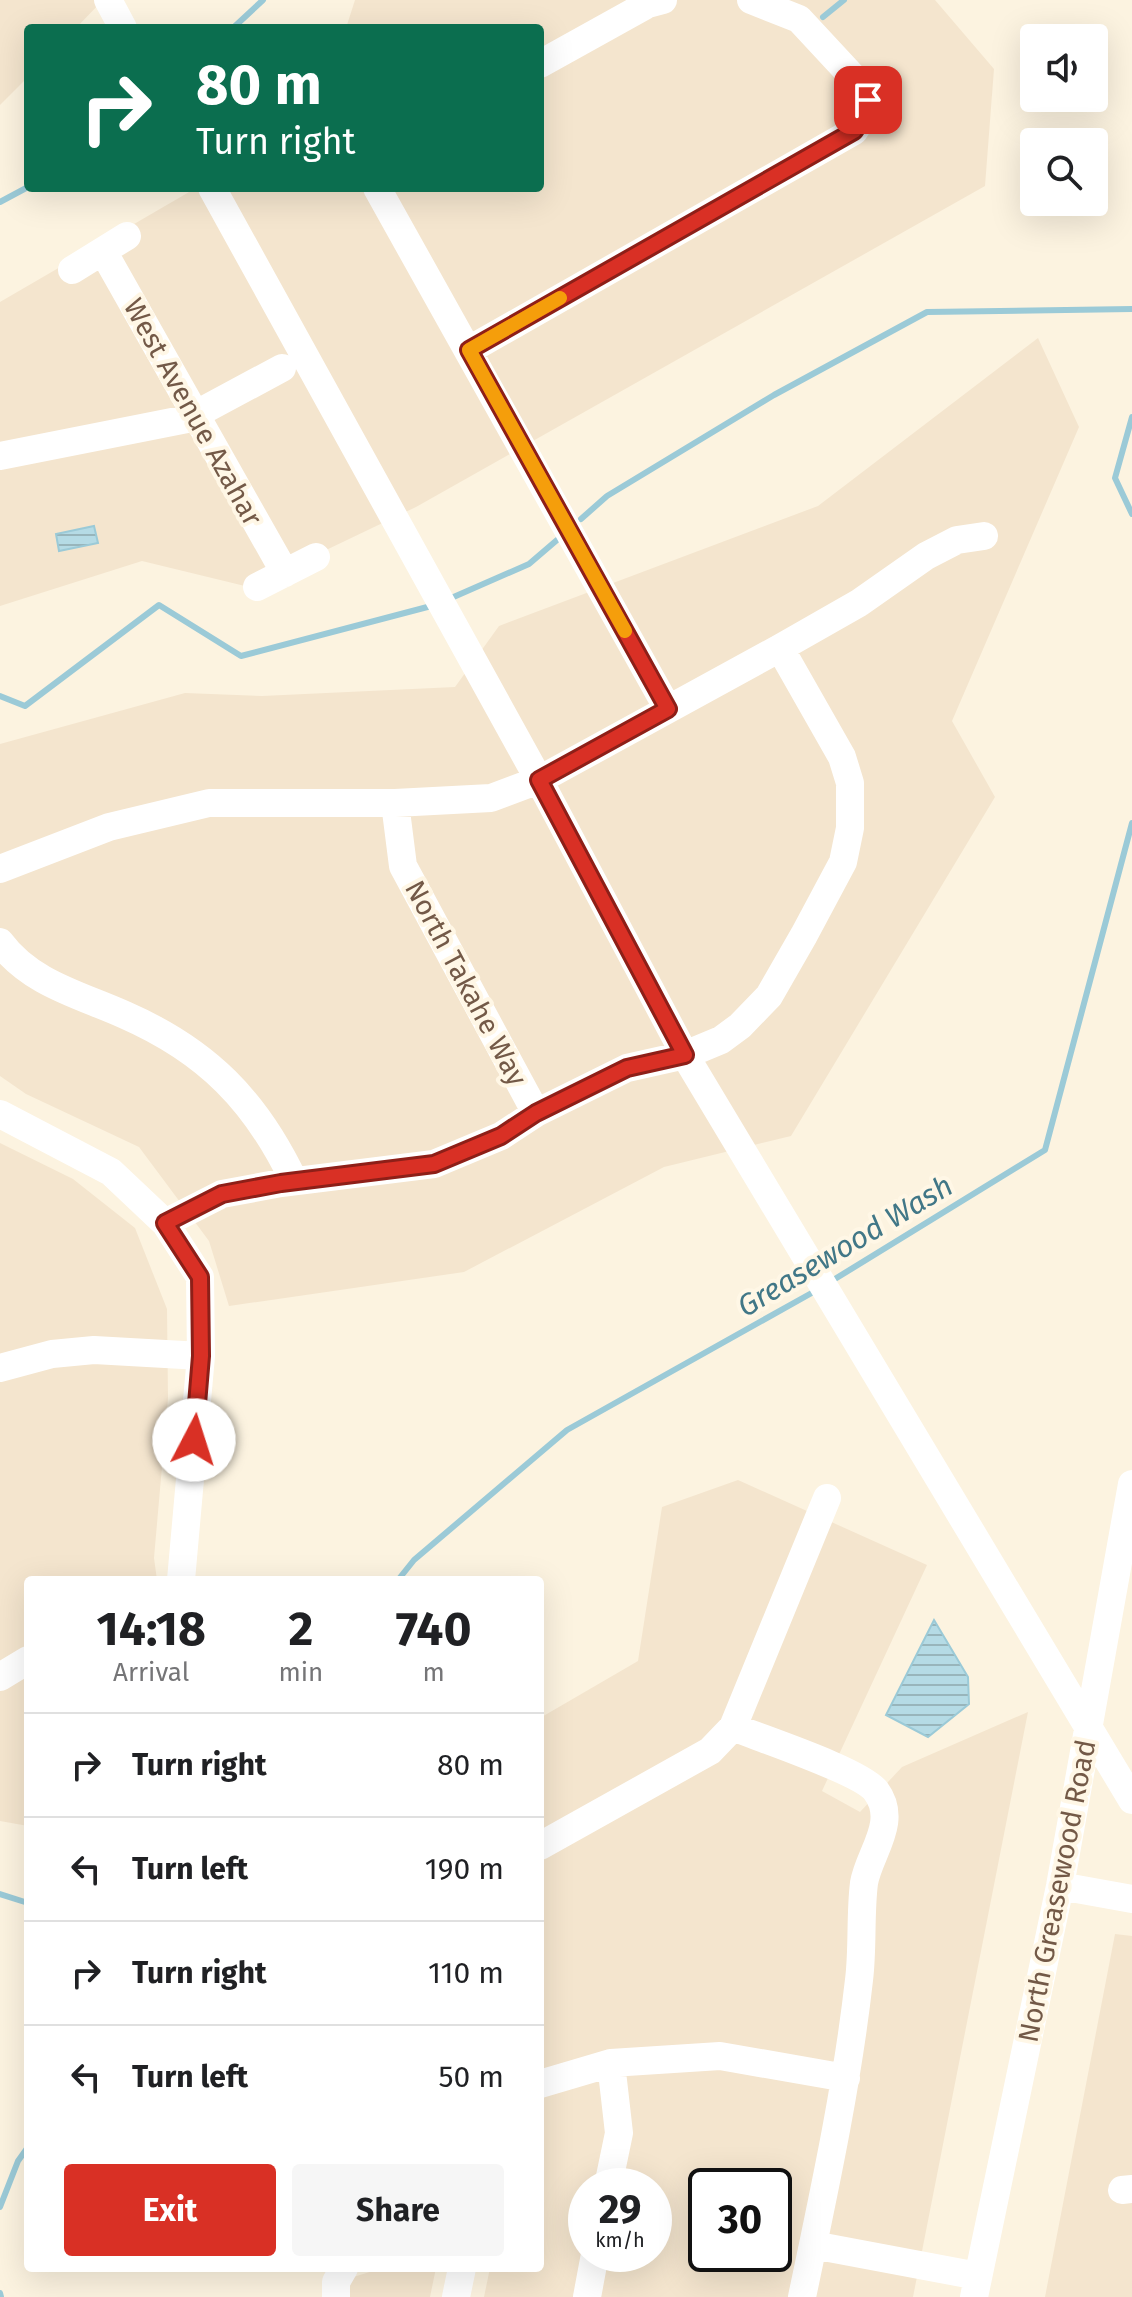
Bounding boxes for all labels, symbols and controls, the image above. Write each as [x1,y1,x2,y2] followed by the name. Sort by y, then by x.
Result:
[1020,24,1108,216] map controls
[1020,24,1108,112] button: sound
[196,52,322,119] text: 80 m
[64,56,168,160] icon: right
[834,66,902,134] pin
[846,78,890,122] icon: arrive
[196,120,356,164] text: Turn right
[1020,128,1108,216] button: search
[117,293,269,532] street label: West Avenue Azahar
[398,875,534,1091] street label: North Takahe Way
[731,1167,959,1325] water label: Greasewood Wash
[152,1398,236,1482] position arrow
[96,1600,206,1658] text: 14:18
[288,1600,313,1658] text: 2
[396,1600,472,1658] text: 740
[113,1657,189,1688] text: Arrival
[278,1657,323,1688] text: min
[422,1657,445,1688] text: m
[1011,1737,1103,2045] street label: North Greasewood Road
[64,1743,108,1787] icon: right
[132,1747,267,1783] text: Turn right
[437,1747,504,1783] text: 80 m
[64,1847,108,1891] icon: left
[132,1851,248,1887] text: Turn left
[425,1851,504,1887] text: 190 m
[64,1951,108,1995] icon: right
[132,1955,267,1991] text: Turn right
[428,1955,504,1991] text: 110 m
[64,2055,108,2099] icon: left
[132,2059,248,2095] text: Turn left
[439,2059,504,2095] text: 50 m
[64,2164,276,2256] button: Exit
[292,2164,504,2256] button: Share
[688,2168,792,2272] speed limit sign: 30
[599,2186,641,2234] text: 29
[595,2228,645,2252] text: km/h

